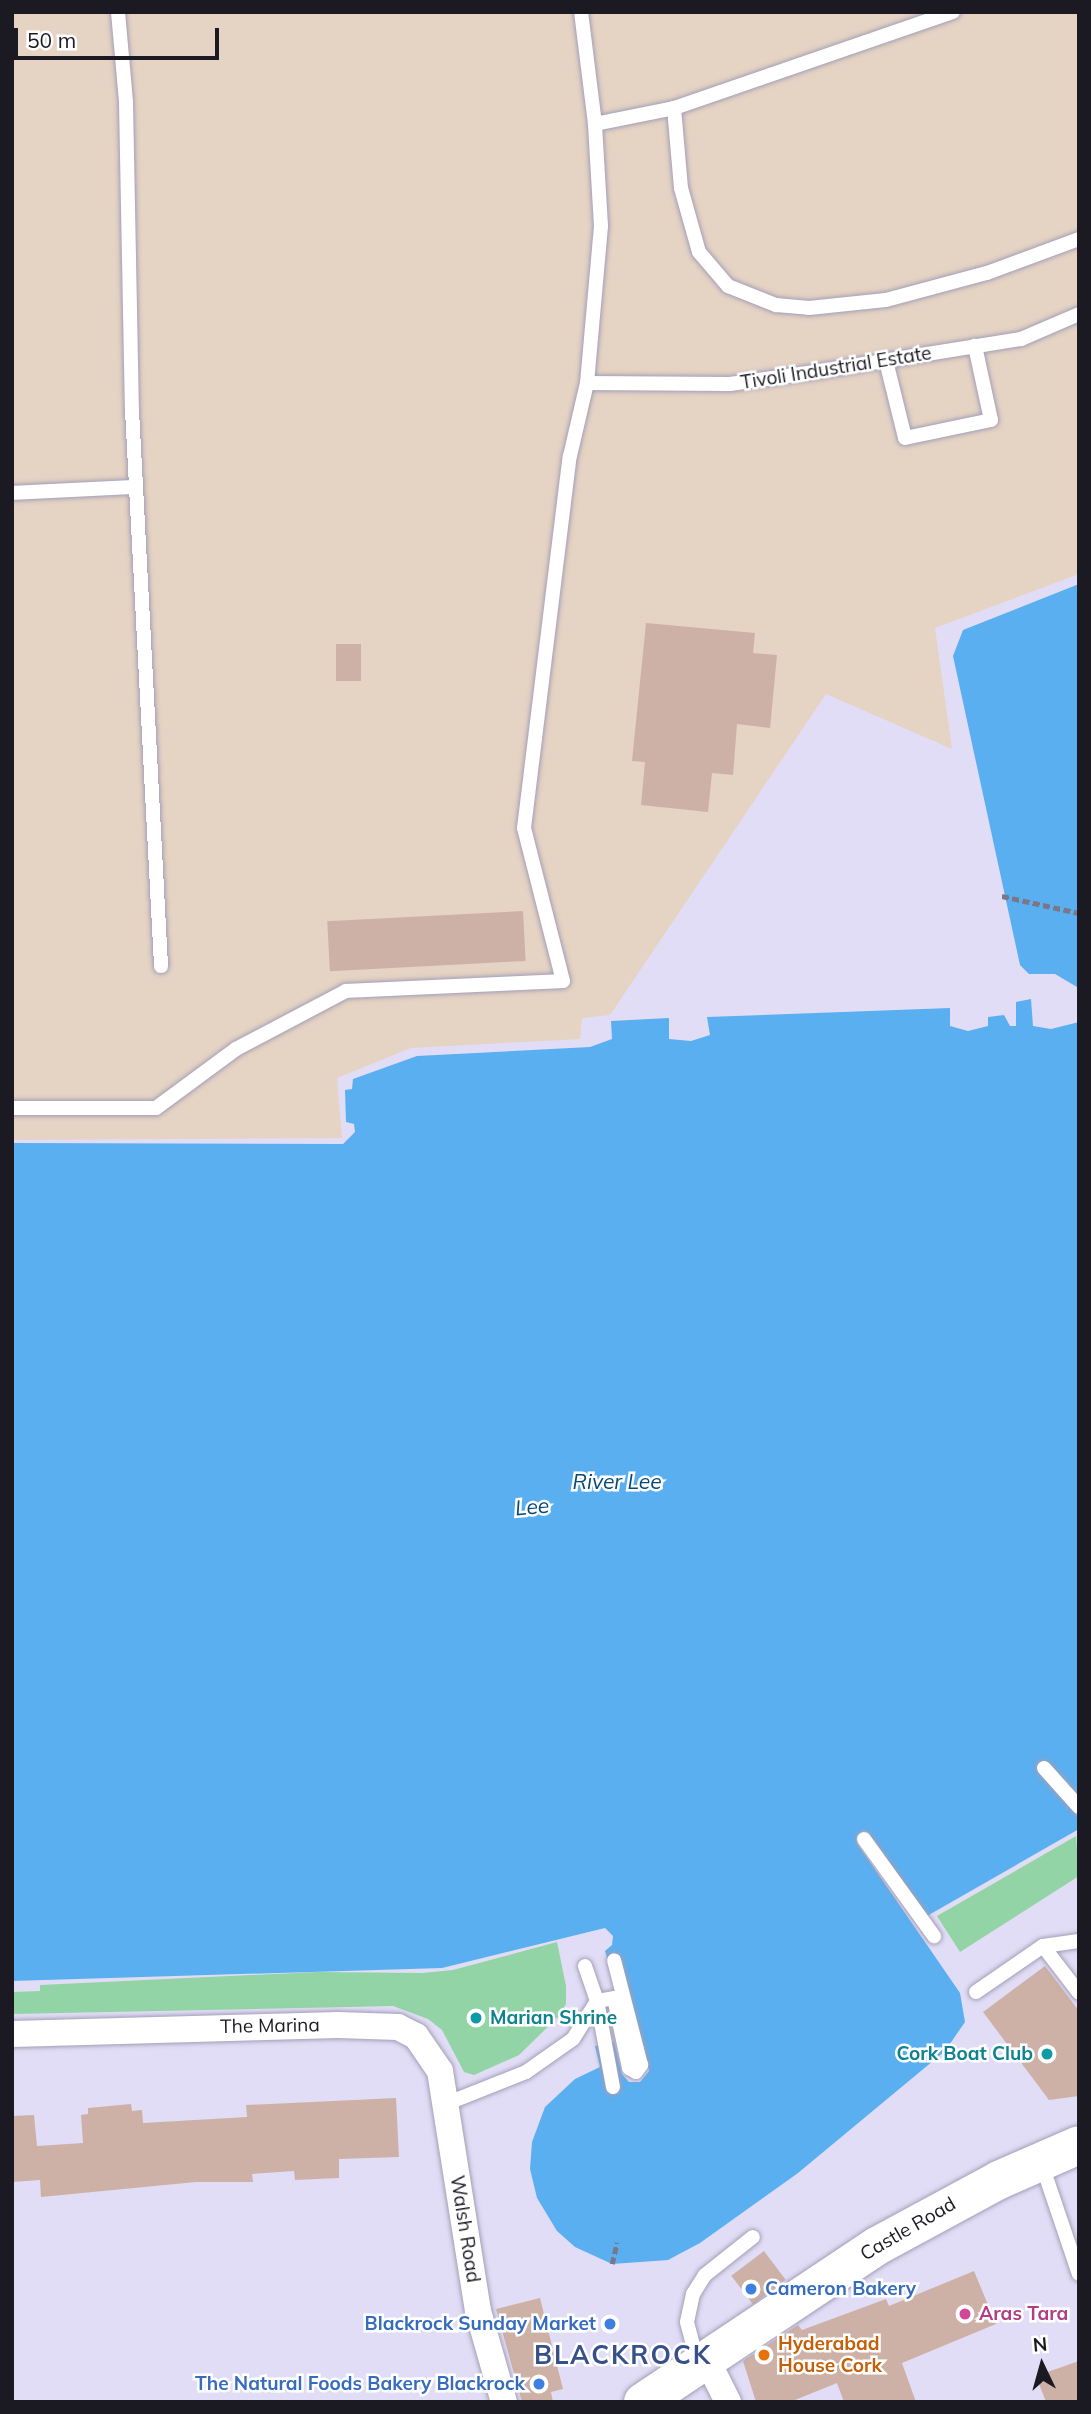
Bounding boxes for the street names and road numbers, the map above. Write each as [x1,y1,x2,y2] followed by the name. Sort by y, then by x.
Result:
[739,342,933,394] street label: Tivoli Industrial Estate
[220,2014,320,2038] street label: The Marina
[445,2174,485,2284] street label: Walsh Road
[856,2193,960,2265] street label: Castle Road

